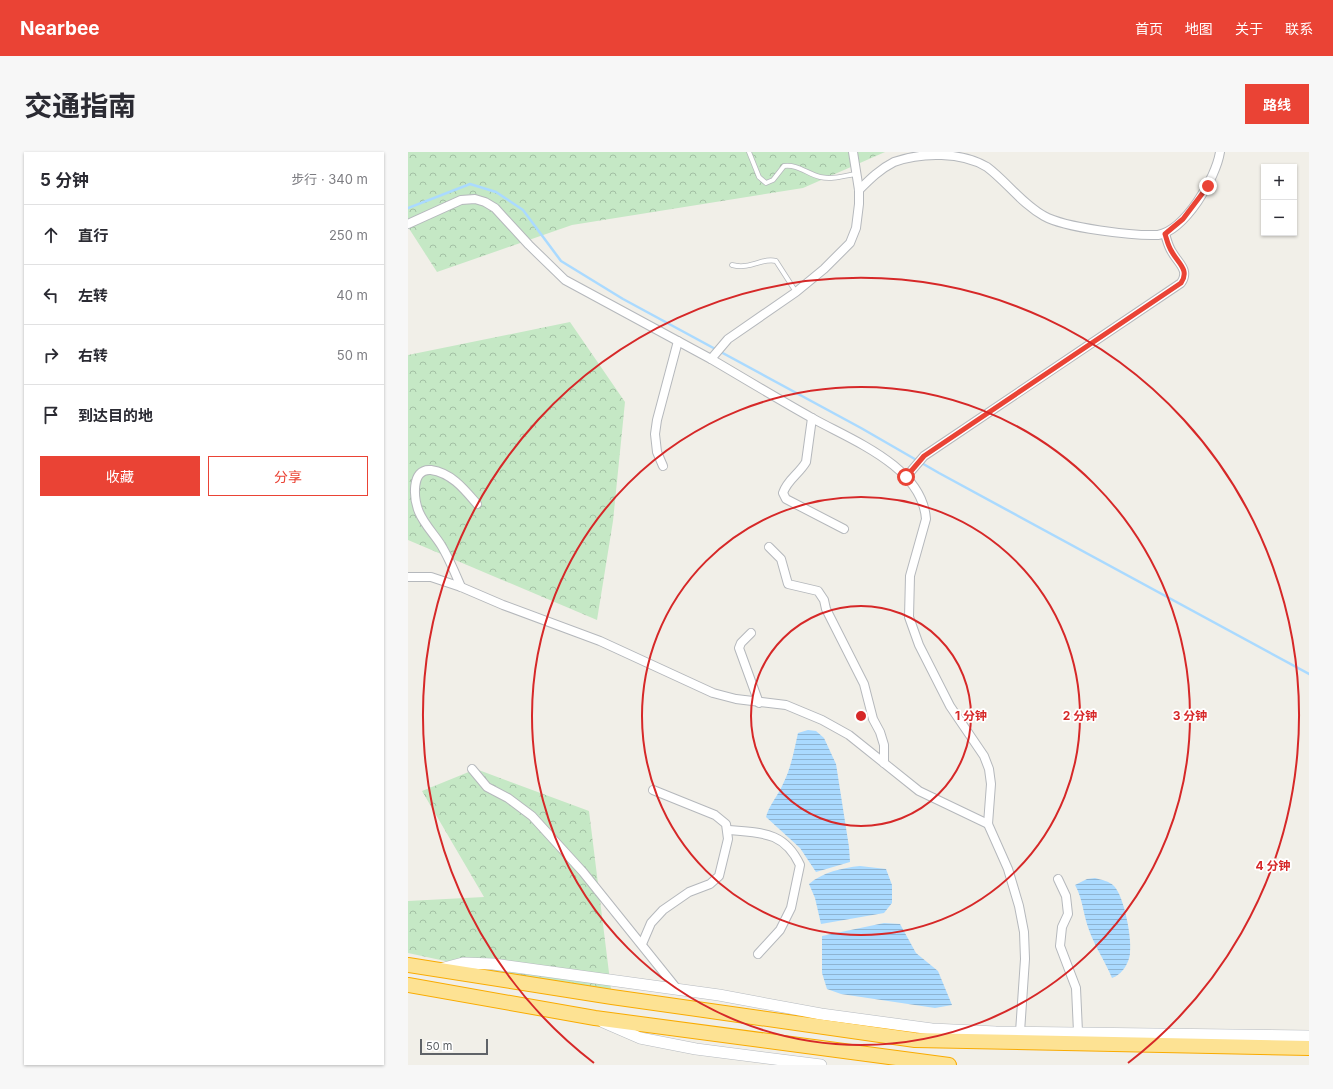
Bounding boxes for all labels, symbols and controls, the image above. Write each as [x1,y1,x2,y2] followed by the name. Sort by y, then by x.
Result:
[20,17,100,40] text: Nearbee
[1135,20,1163,37] text: 首页
[1185,20,1213,37] text: 地图
[1235,20,1263,37] text: 关于
[1285,20,1313,37] text: 联系
[1245,84,1309,124] button: 路线
[24,89,136,123] text: 交通指南
[1261,164,1297,236] map controls
[1261,164,1297,200] button: +
[40,170,89,190] text: 5 分钟
[291,171,368,187] text: 步行 · 340 m
[1199,177,1217,195] route end
[1261,200,1297,236] button: −
[40,224,62,246] icon: ahead
[78,226,108,245] text: 直行
[329,227,368,243] text: 250 m
[40,284,62,306] icon: left
[78,286,108,305] text: 左转
[336,287,368,303] text: 40 m
[40,344,62,366] icon: right
[78,346,108,365] text: 右转
[337,347,368,363] text: 50 m
[40,404,62,426] icon: arrive
[78,406,153,425] text: 到达目的地
[40,456,200,496] button: 收藏
[208,456,368,496] button: 分享
[897,468,915,486] route start
[955,708,987,723] text: 1 分钟
[1063,708,1097,723] text: 2 分钟
[1173,708,1207,723] text: 3 分钟
[854,709,868,723] centre of rings
[1256,858,1290,873] text: 4 分钟
[420,1037,488,1056] scale bar
[426,1039,452,1053] text: 50 m

